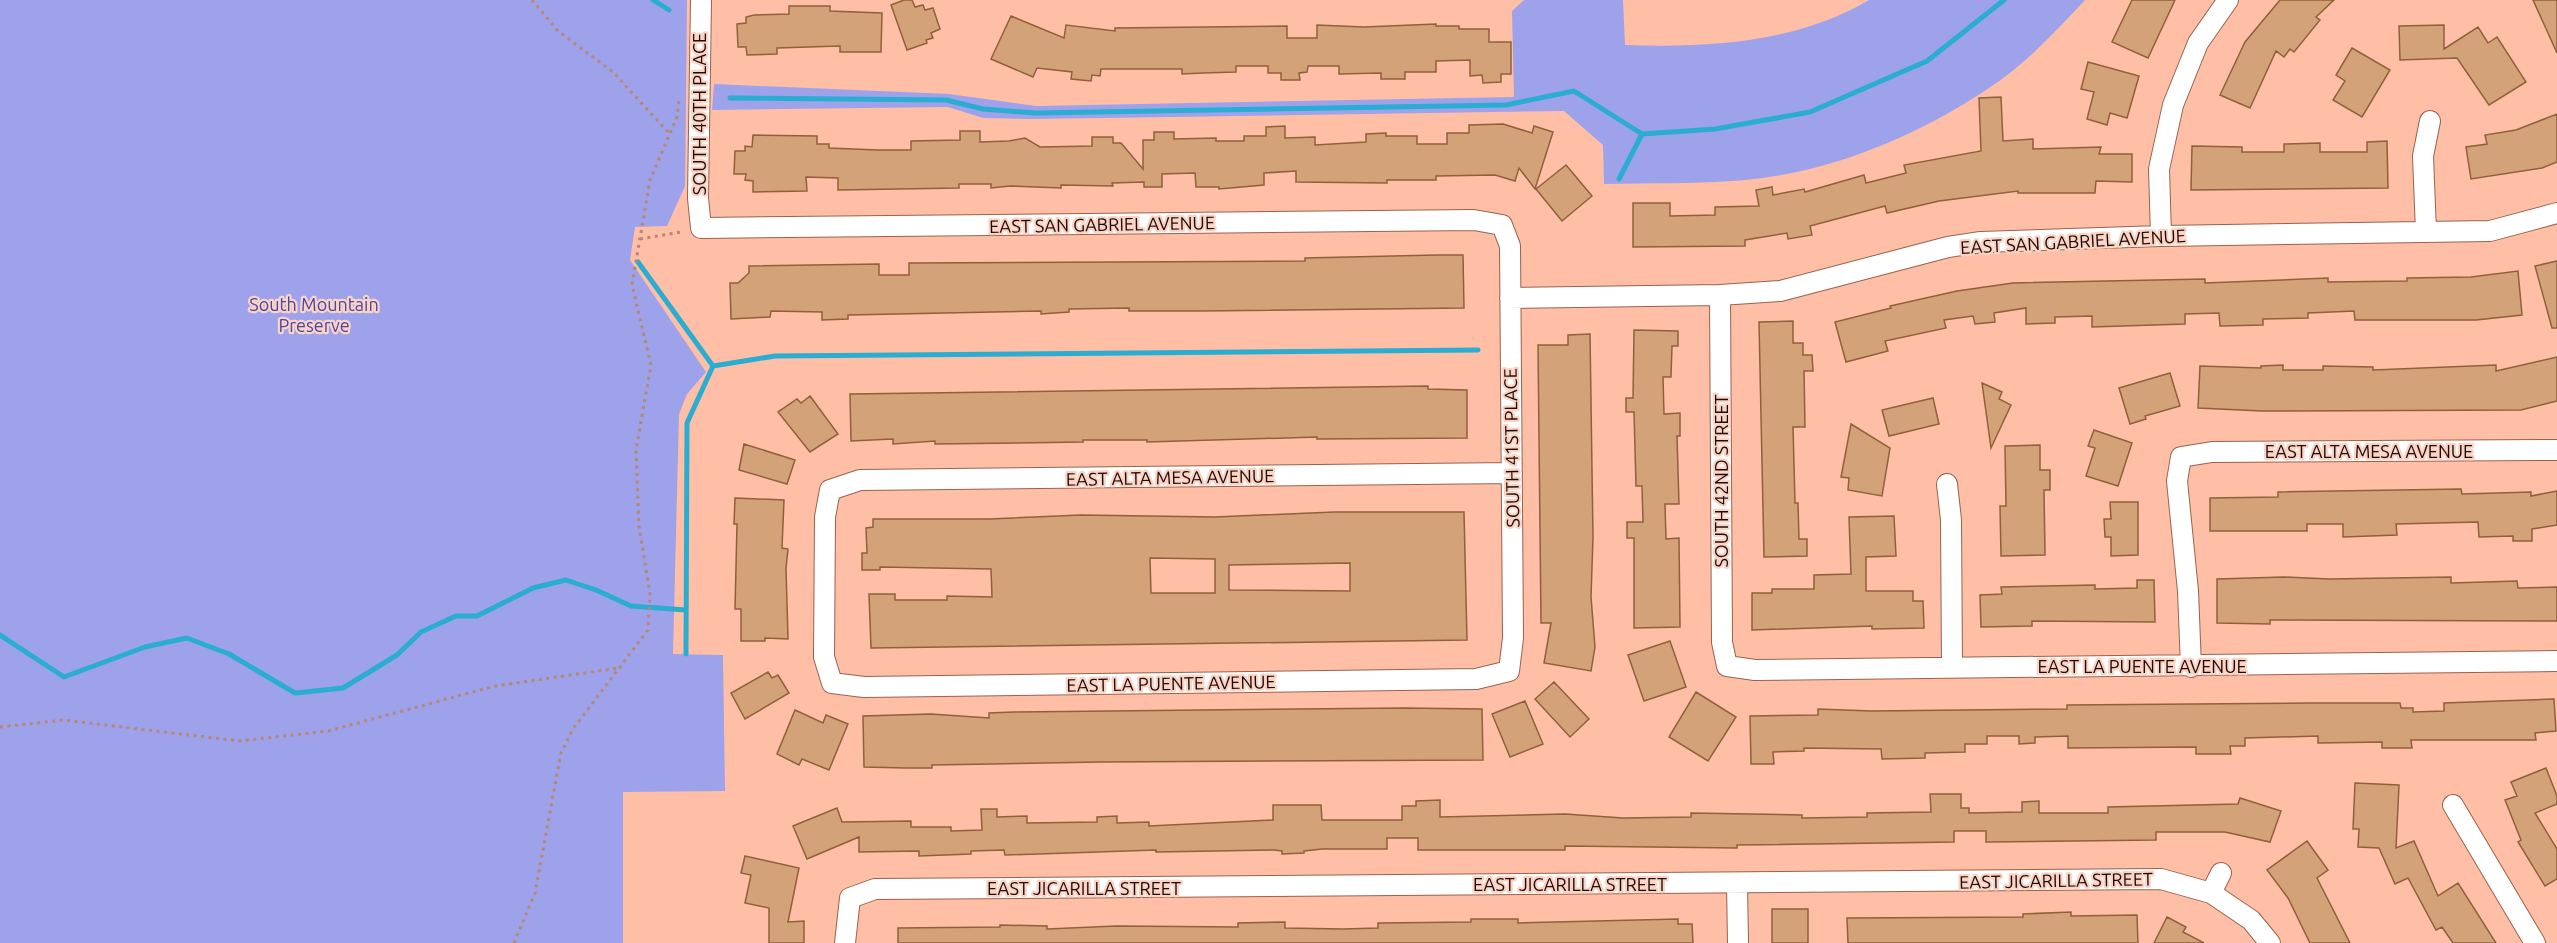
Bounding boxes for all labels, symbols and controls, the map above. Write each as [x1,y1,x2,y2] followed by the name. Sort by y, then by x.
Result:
[689,33,709,195] street label: SOUTH 40TH PLACE
[989,212,1215,236] street label: EAST SAN GABRIEL AVENUE
[1960,225,2186,257] street label: EAST SAN GABRIEL AVENUE
[249,294,379,335] park label: South Mountain Preserve
[1500,368,1522,528] street label: SOUTH 41ST PLACE
[1711,394,1731,568] street label: SOUTH 42ND STREET
[2265,441,2473,461] street label: EAST ALTA MESA AVENUE
[1066,465,1274,489] street label: EAST ALTA MESA AVENUE
[2037,656,2247,676] street label: EAST LA PUENTE AVENUE
[1066,671,1276,695] street label: EAST LA PUENTE AVENUE
[1959,868,2153,892] street label: EAST JICARILLA STREET
[1473,874,1667,894] street label: EAST JICARILLA STREET
[987,878,1181,898] street label: EAST JICARILLA STREET

